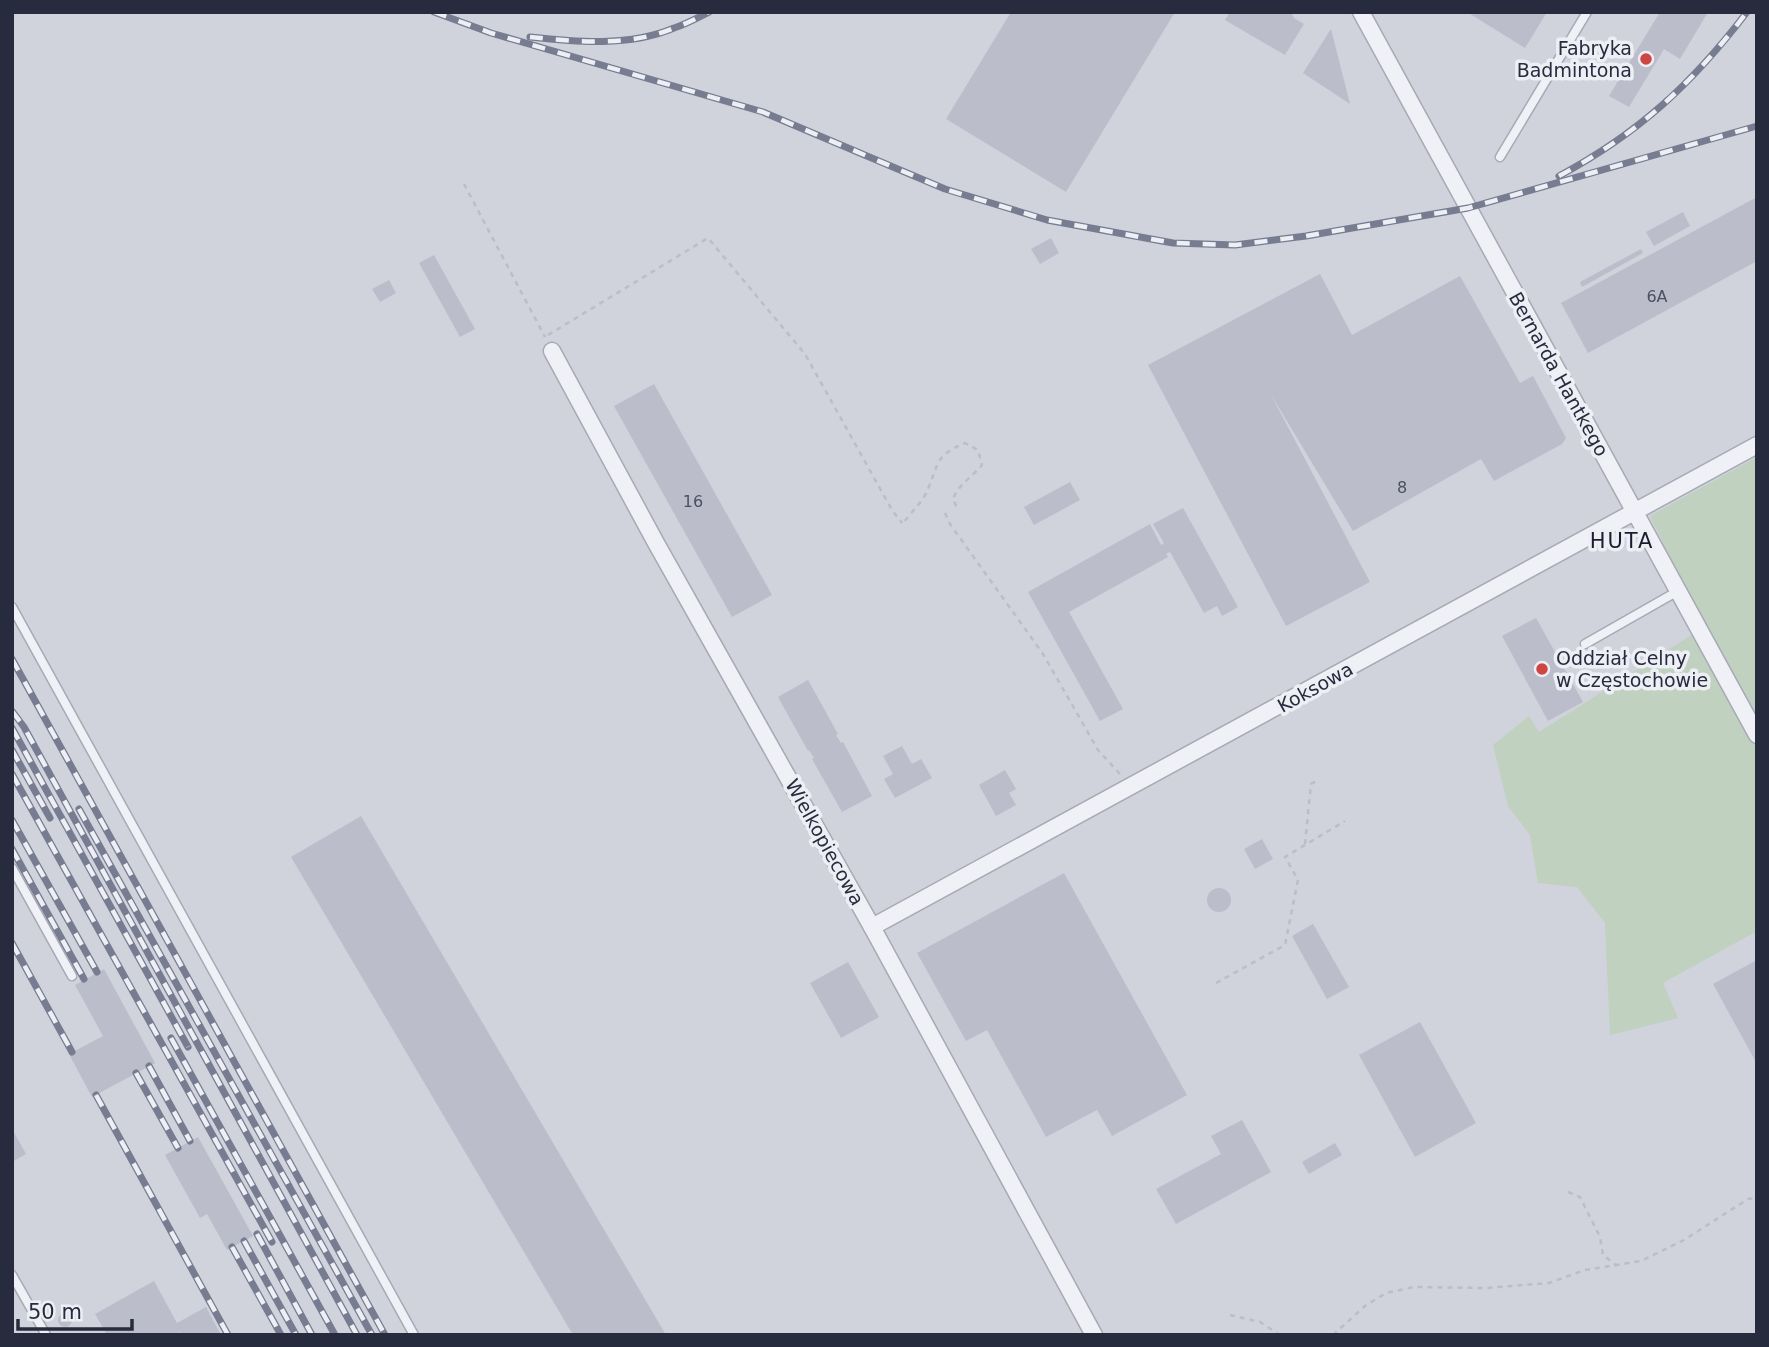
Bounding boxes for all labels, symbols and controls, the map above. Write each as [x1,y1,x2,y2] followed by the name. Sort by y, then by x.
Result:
[1517,37,1632,81] place label: Fabryka Badmintona
[1638,51,1654,67] marker: Fabryka Badmintona
[1646,287,1668,306] house number: 6A
[1505,288,1613,460] street label: Bernarda Hantkego
[1397,478,1407,497] house number: 8
[683,492,703,511] house number: 16
[1590,529,1654,553] district label: HUTA
[1556,647,1708,691] place label: Oddział Celny w Częstochowie
[1273,657,1357,717] street label: Koksowa
[1534,661,1550,677] marker: Oddział Celny w Częstochowie
[781,775,869,909] street label: Wielkopiecowa
[18,1288,131,1332] scale bar
[28,1300,82,1324] text: 50 m

